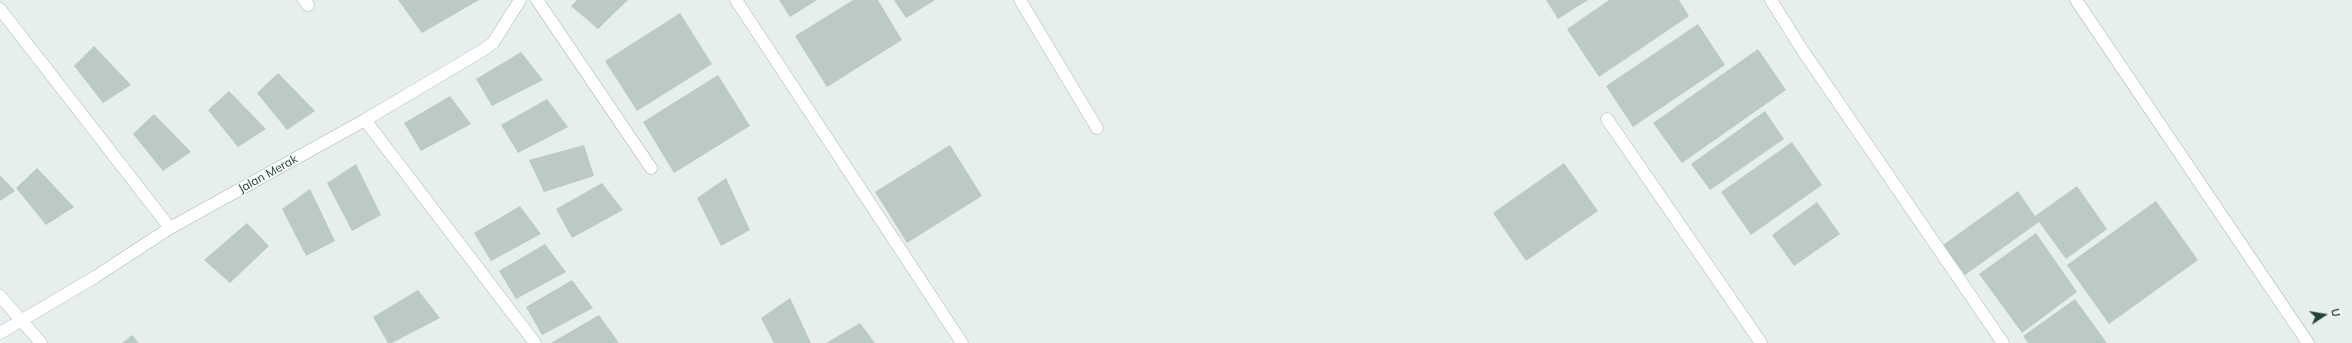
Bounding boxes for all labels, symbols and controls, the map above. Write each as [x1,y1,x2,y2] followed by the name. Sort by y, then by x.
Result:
[236,152,300,196] street label: Jalan Merak
[2304,295,2344,335] north arrow
[2328,307,2343,318] text: U

